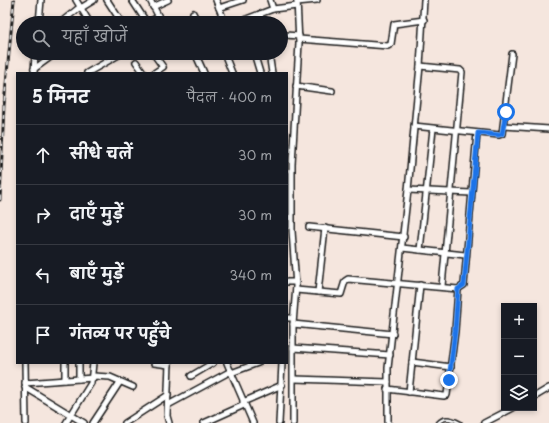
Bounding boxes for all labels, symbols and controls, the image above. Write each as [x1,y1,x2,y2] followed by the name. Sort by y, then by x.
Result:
[16,16,288,60] search box
[62,24,128,47] text: यहाँ खोजें
[30,27,52,49] icon: search
[32,83,89,109] text: 5 मिनट
[187,87,272,106] text: पैदल · 400 m
[497,103,515,121] route start
[70,141,132,164] text: सीधे चलें
[32,144,54,166] icon: ahead
[238,145,272,164] text: 30 m
[70,201,123,224] text: दाएँ मुड़ें
[32,204,54,226] icon: right
[238,205,272,224] text: 30 m
[70,261,124,284] text: बाएँ मुड़ें
[32,264,54,286] icon: left
[229,265,272,284] text: 340 m
[501,303,537,411] map controls
[501,303,537,339] button: +
[70,321,171,344] text: गंतव्य पर पहुँचे
[32,324,54,346] icon: arrive
[501,339,537,375] button: −
[440,371,458,389] route end
[501,375,537,411] button: layers

